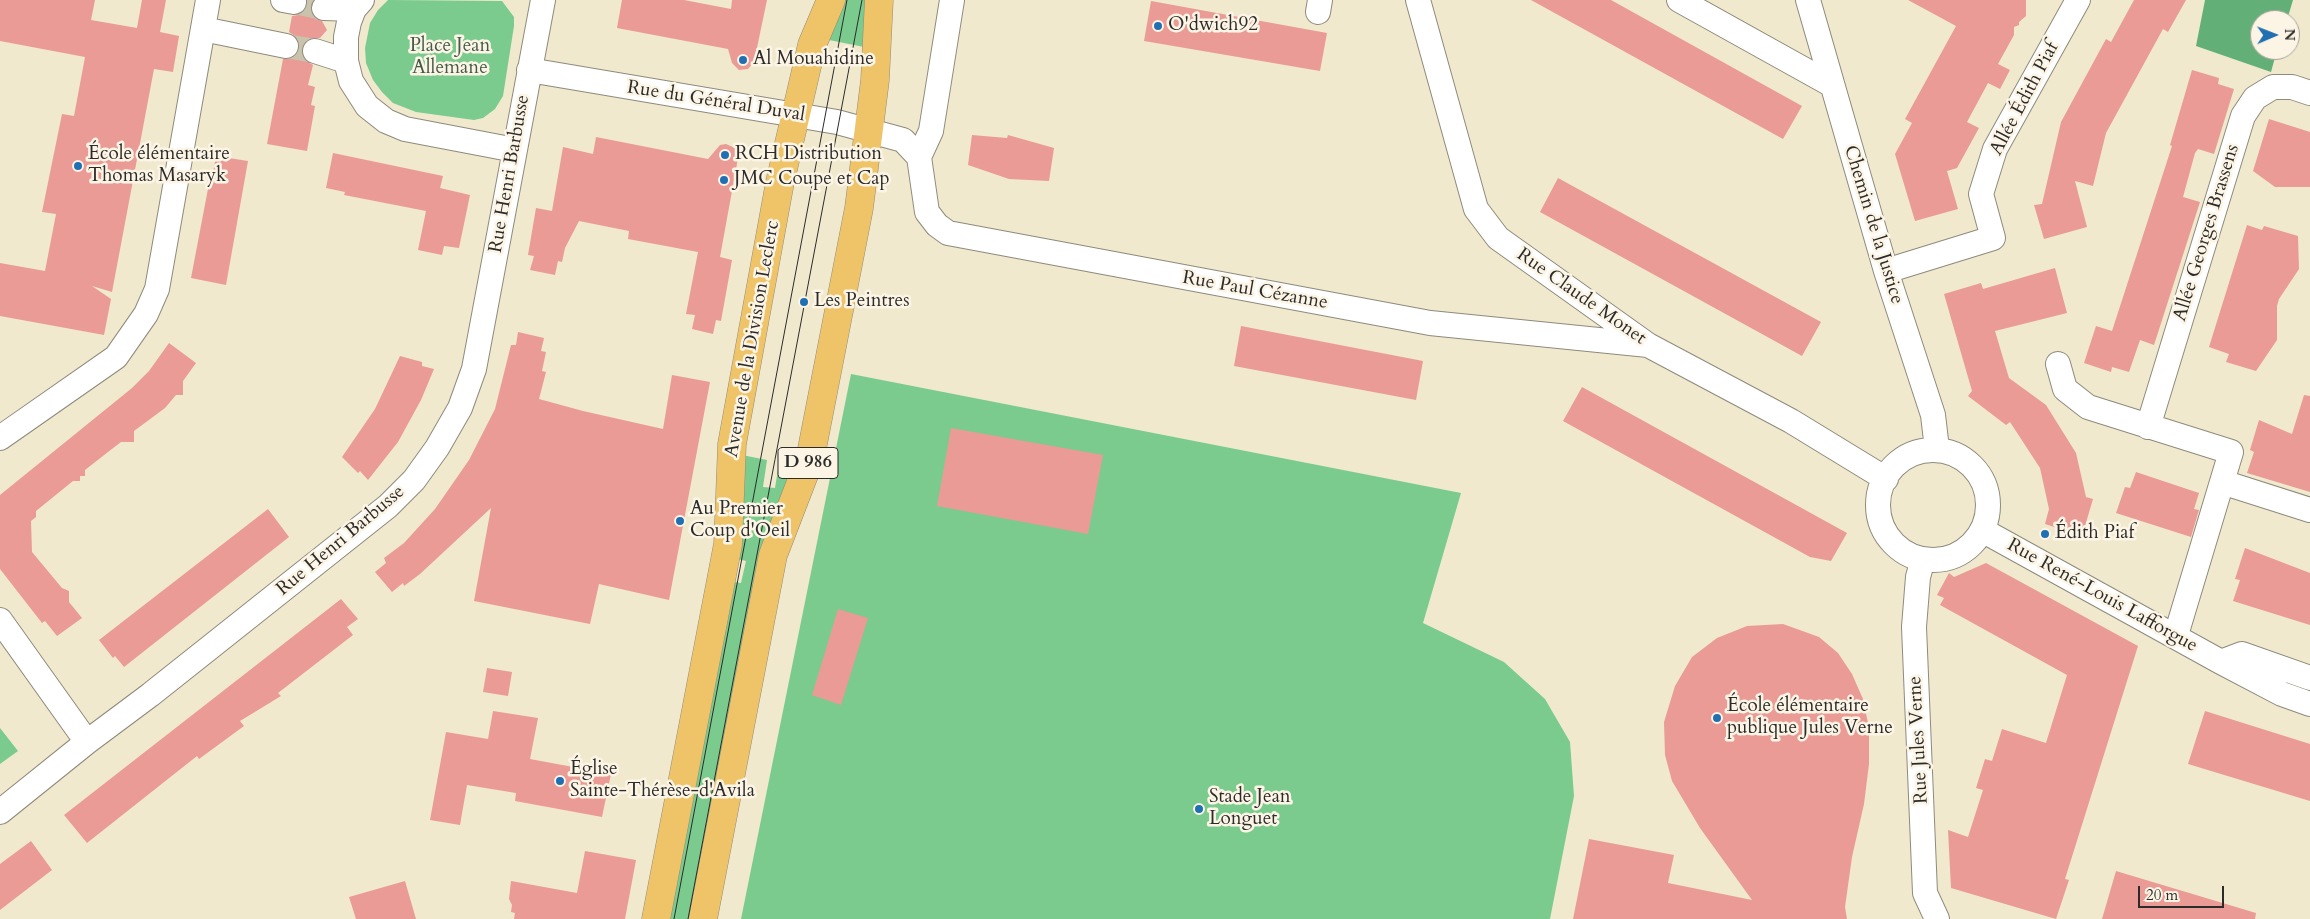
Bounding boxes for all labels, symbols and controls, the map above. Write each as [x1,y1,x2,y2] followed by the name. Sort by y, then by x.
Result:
[2250,10,2300,60] north arrow
[1168,15,1258,37] place label: O'dwich92
[1152,20,1164,32] marker: O'dwich92
[2280,29,2299,41] text: N
[410,36,490,80] park label: Place Jean Allemane
[1986,39,2064,159] street label: Allée Édith Piaf
[753,49,874,71] place label: Al Mouahidine
[737,54,749,66] marker: Al Mouahidine
[625,77,807,127] street label: Rue du Général Duval
[485,93,535,255] street label: Rue Henri Barbusse
[2169,142,2245,324] street label: Allée Georges Brassens
[1838,143,1908,307] street label: Chemin de la Justice
[88,144,230,188] place label: École élémentaire Thomas Masaryk
[735,144,882,166] place label: RCH Distribution
[719,149,731,161] marker: RCH Distribution
[72,160,84,172] marker: École élémentaire Thomas Masaryk
[734,169,890,191] place label: JMC Coupe et Cap
[718,174,730,186] marker: JMC Coupe et Cap
[721,219,785,459] street label: Avenue de la Division Leclerc
[1512,244,1650,350] street label: Rue Claude Monet
[1181,267,1329,315] street label: Rue Paul Cézanne
[814,291,910,313] place label: Les Peintres
[798,296,810,308] marker: Les Peintres
[778,448,838,478] road number: D 986
[272,481,410,601] street label: Rue Henri Barbusse
[690,499,790,543] place label: Au Premier Coup d'Oeil
[674,515,686,527] marker: Au Premier Coup d'Oeil
[2055,523,2134,545] place label: Édith Piaf
[2039,528,2051,540] marker: Édith Piaf
[2003,534,2201,658] street label: Rue René-Louis Lafforgue
[1904,675,1934,805] street label: Rue Jules Verne
[1727,696,1893,740] place label: École élémentaire publique Jules Verne
[1711,712,1723,724] marker: École élémentaire publique Jules Verne
[570,759,755,803] place label: Église Sainte-Thérèse-d'Avila
[554,775,566,787] marker: Église Sainte-Thérèse-d'Avila
[1209,787,1291,831] place label: Stade Jean Longuet
[1193,803,1205,815] marker: Stade Jean Longuet
[2140,876,2226,908] scale bar
[2146,885,2178,905] text: 20 m

